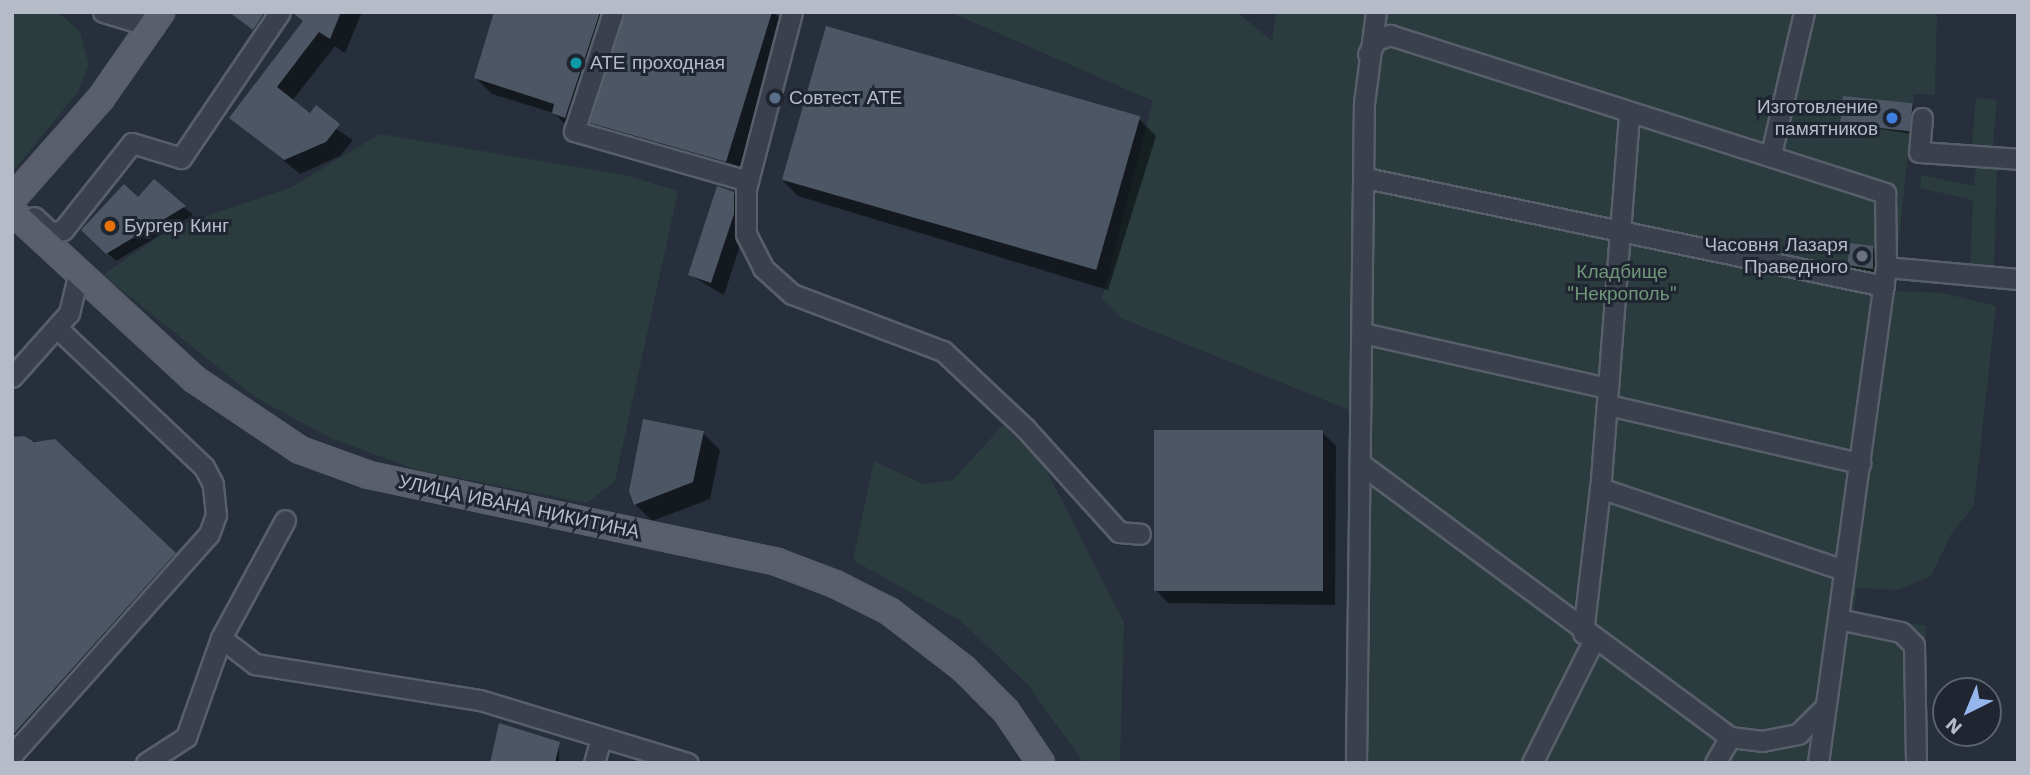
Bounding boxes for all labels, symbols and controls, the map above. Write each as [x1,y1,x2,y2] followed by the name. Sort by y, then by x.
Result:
[590,52,725,74] place label: АТЕ проходная
[568,55,584,71] marker: АТЕ проходная
[789,87,902,109] place label: Совтест АТЕ
[767,90,783,106] marker: Совтест АТЕ
[1757,96,1878,140] place label: Изготовление памятников
[1884,110,1900,126] marker: Изготовление памятников
[124,215,229,237] place label: Бургер Кинг
[102,218,118,234] marker: Бургер Кинг
[1704,234,1848,278] place label: Часовня Лазаря Праведного
[1854,248,1870,264] marker: Часовня Лазаря Праведного
[1567,261,1677,305] park label: Кладбище "Некрополь"
[396,470,642,544] street label: УЛИЦА ИВАНА НИКИТИНА
[1932,677,2002,747] north arrow
[1941,713,1967,739] text: N

